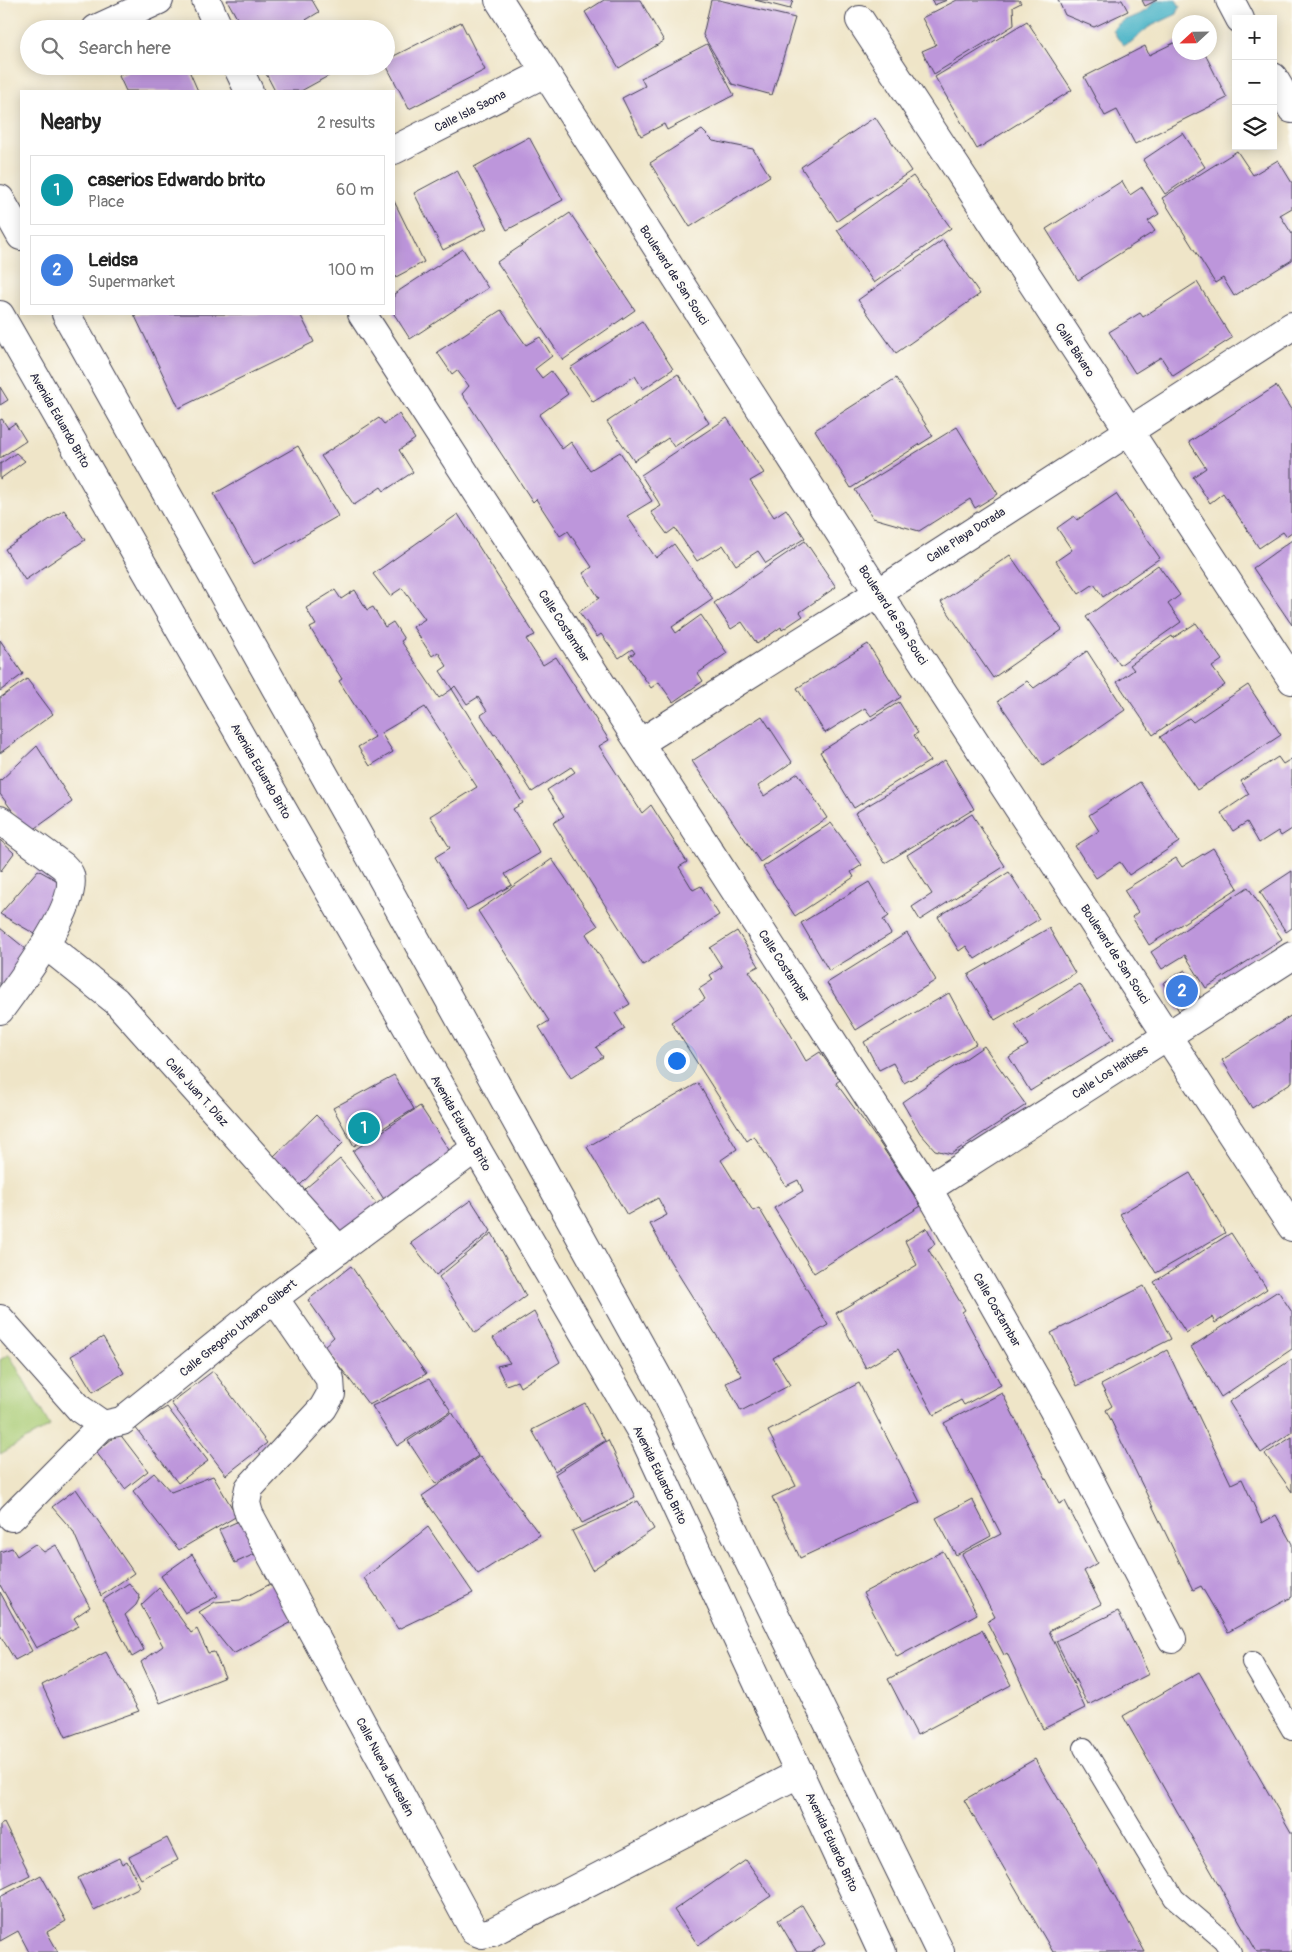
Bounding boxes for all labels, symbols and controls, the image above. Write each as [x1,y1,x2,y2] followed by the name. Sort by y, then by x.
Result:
[1172,15,1217,60] north arrow
[1232,15,1277,150] map controls
[1232,15,1277,60] button: +
[20,20,395,75] search box
[38,34,66,62] icon: search
[78,36,171,60] text: Search here
[1232,60,1277,105] button: −
[432,87,509,136] street label: Calle Isla Saona
[1232,105,1277,150] button: layers
[40,109,101,136] text: Nearby
[317,113,375,133] text: 2 results
[88,168,265,192] text: caserios Edwardo brito
[54,180,60,200] text: 1
[336,180,374,200] text: 60 m
[88,192,124,212] text: Place
[636,223,711,328] street label: Boulevard de San Souci
[88,248,138,272] text: Leidsa
[53,260,61,280] text: 2
[328,260,374,280] text: 100 m
[88,272,175,292] text: Supermarket
[1052,321,1098,380] street label: Calle Bávaro
[26,370,93,471] street label: Avenida Eduardo Brito
[924,504,1009,566] street label: Calle Playa Dorada
[855,563,930,668] street label: Boulevard de San Souci
[535,587,593,666] street label: Calle Costambar
[227,721,294,822] street label: Avenida Eduardo Brito
[1077,902,1152,1007] street label: Boulevard de San Souci
[755,927,813,1006] street label: Calle Costambar
[1166,972,1198,1010] pin: 2
[1070,1042,1152,1102] street label: Calle Los Haitises
[664,1048,690,1074] your location
[162,1055,231,1130] street label: Calle Juan T. Díaz
[427,1073,494,1174] street label: Avenida Eduardo Brito
[348,1109,380,1147] pin: 1
[969,1270,1024,1351] street label: Calle Costambar
[177,1276,300,1380] street label: Calle Gregorio Urbano Gilbert
[629,1423,690,1528] street label: Avenida Eduardo Brito
[352,1715,417,1819] street label: Calle Nueva Jerusalén
[802,1790,861,1895] street label: Avenida Eduardo Brito

